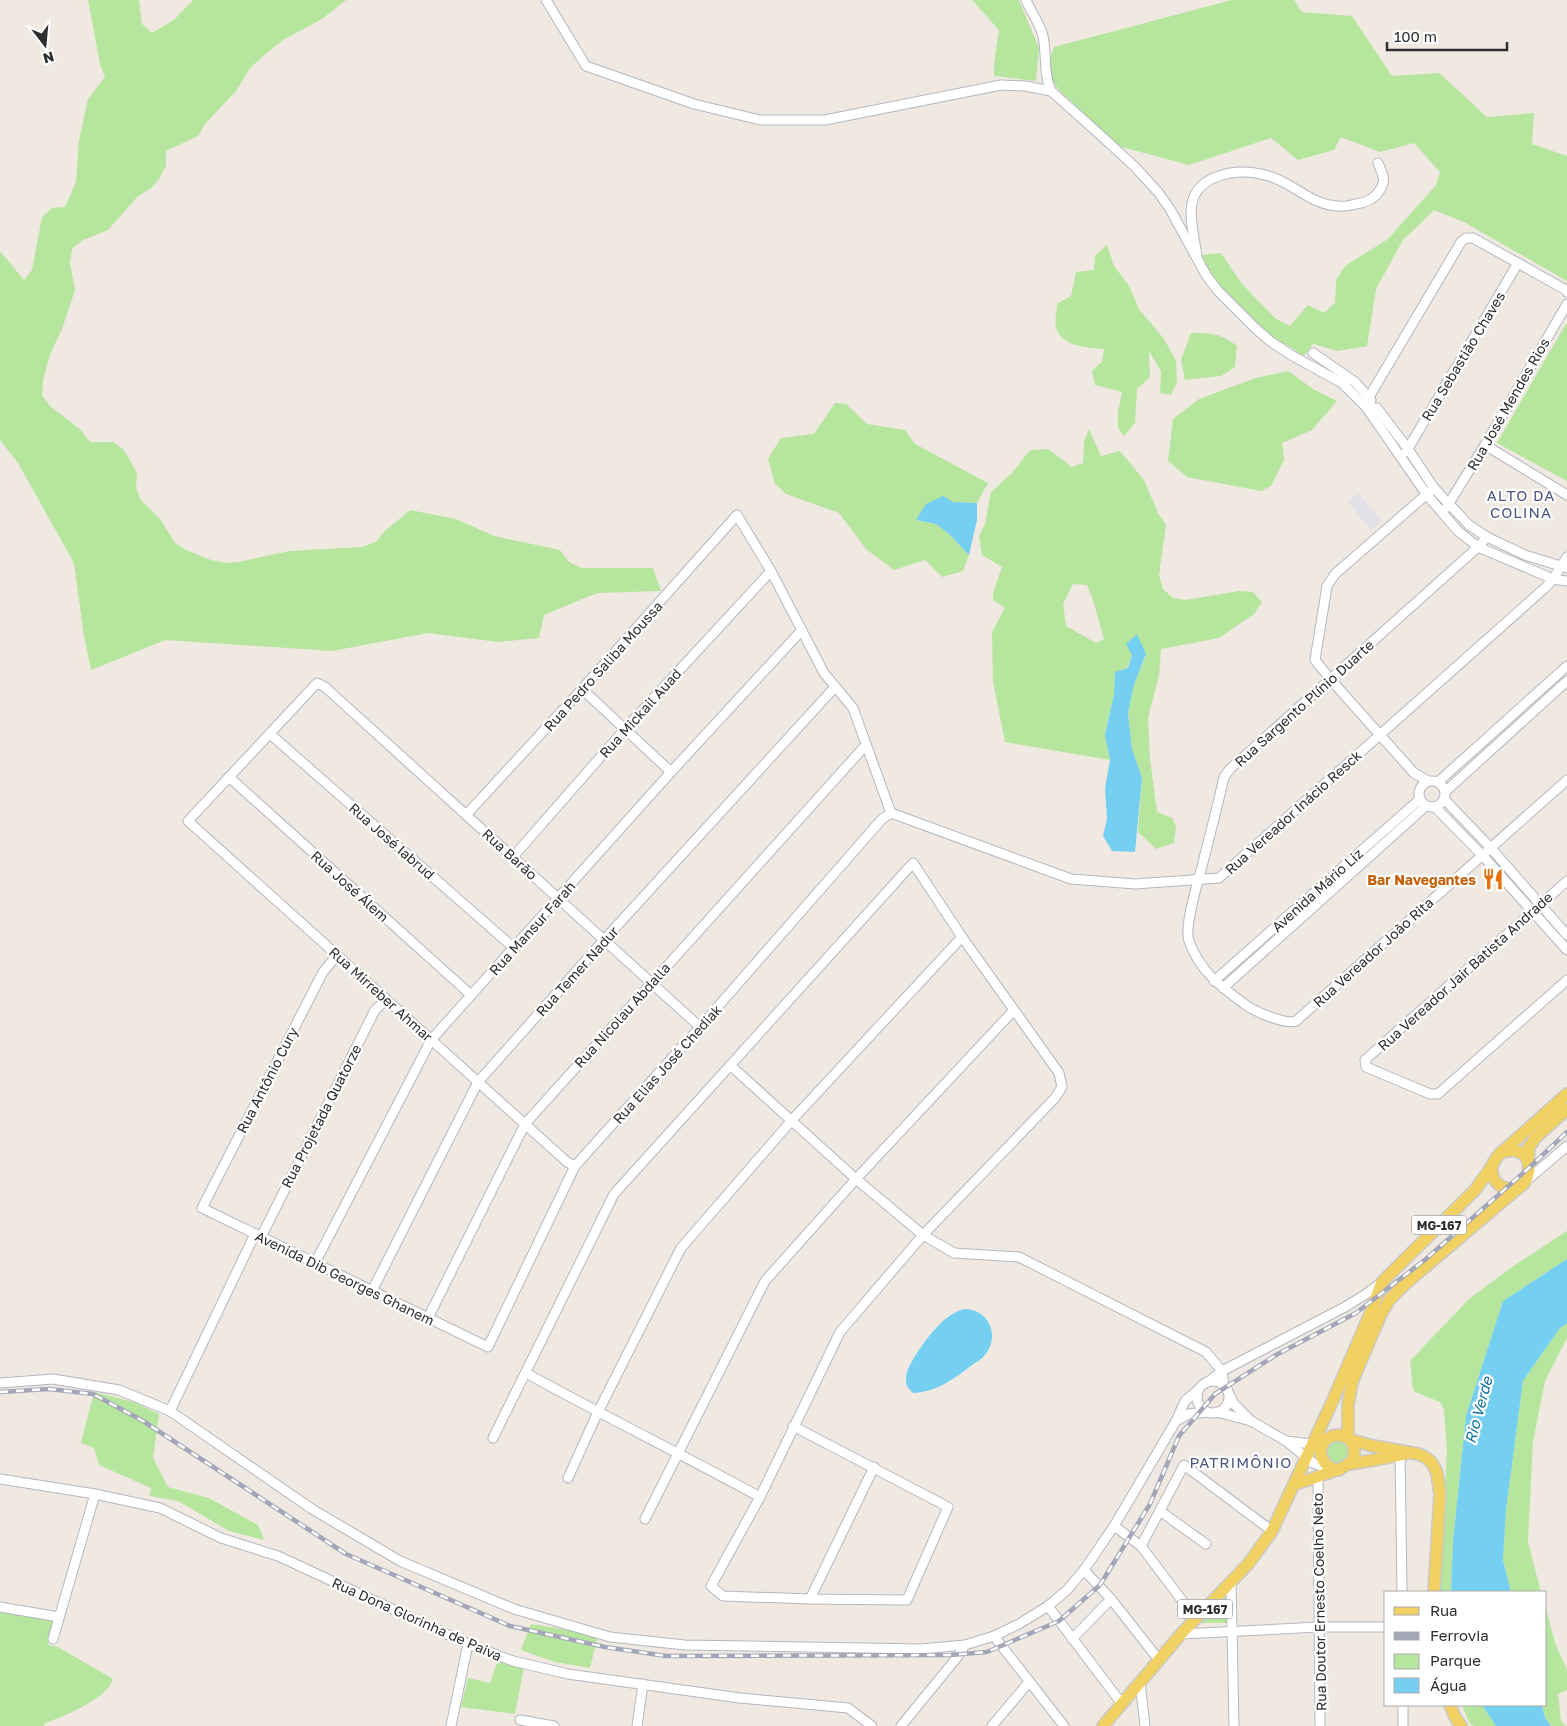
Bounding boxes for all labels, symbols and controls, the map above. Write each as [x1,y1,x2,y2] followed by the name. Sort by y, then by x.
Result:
[20,20,70,70] north arrow
[1387,20,1507,52] scale bar
[1394,27,1437,45] text: 100 m
[41,48,56,68] text: N
[1418,288,1508,424] street label: Rua Sebastião Chaves
[1463,335,1553,473] street label: Rua José Mendes Rios
[1487,486,1555,521] district label: ALTO DA COLINA
[540,598,666,734] street label: Rua Pedro Saliba Moussa
[1231,636,1377,770] street label: Rua Sargento Plínio Duarte
[596,665,684,761] street label: Rua Mickail Auad
[1221,746,1365,878] street label: Rua Vereador Inácio Resck
[346,799,438,883] street label: Rua José Iabrud
[479,825,541,883] street label: Rua Barão
[1268,845,1366,935] street label: Avenida Mário Liz
[308,847,392,925] street label: Rua José Álem
[1480,866,1506,892] restaurant icon: Bar Navegantes
[1367,871,1476,888] place label: Bar Navegantes
[485,878,579,978] street label: Rua Mansur Farah
[1374,888,1556,1054] street label: Rua Vereador Jair Batista Andrade
[1309,894,1437,1010] street label: Rua Vereador João Rita
[532,922,622,1020] street label: Rua Temer Nadur
[326,943,437,1045] street label: Rua Mirreber Ahmar
[570,959,674,1071] street label: Rua Nicolau Abdalla
[609,1001,725,1127] street label: Rua Elias José Chediak
[233,1024,301,1136] street label: Rua Antônio Cury
[277,1041,365,1191] street label: Rua Projetada Quatorze
[1412,1216,1466,1234] road number: MG-167
[253,1227,437,1329] street label: Avenida Dib Georges Ghanem
[1460,1373,1496,1445] water label: Rio Verde
[1190,1453,1292,1471] district label: PATRIMÔNIO
[1309,1493,1329,1711] street label: Rua Doutor Ernesto Coelho Neto
[329,1574,505,1664] street label: Rua Dona Glorinha de Paiva
[1384,1591,1547,1706] legend
[1178,1600,1232,1618] road number: MG-167
[1430,1601,1457,1619] text: Rua
[1430,1626,1489,1644] text: Ferrovia
[1430,1651,1481,1669] text: Parque
[1430,1676,1467,1694] text: Água

